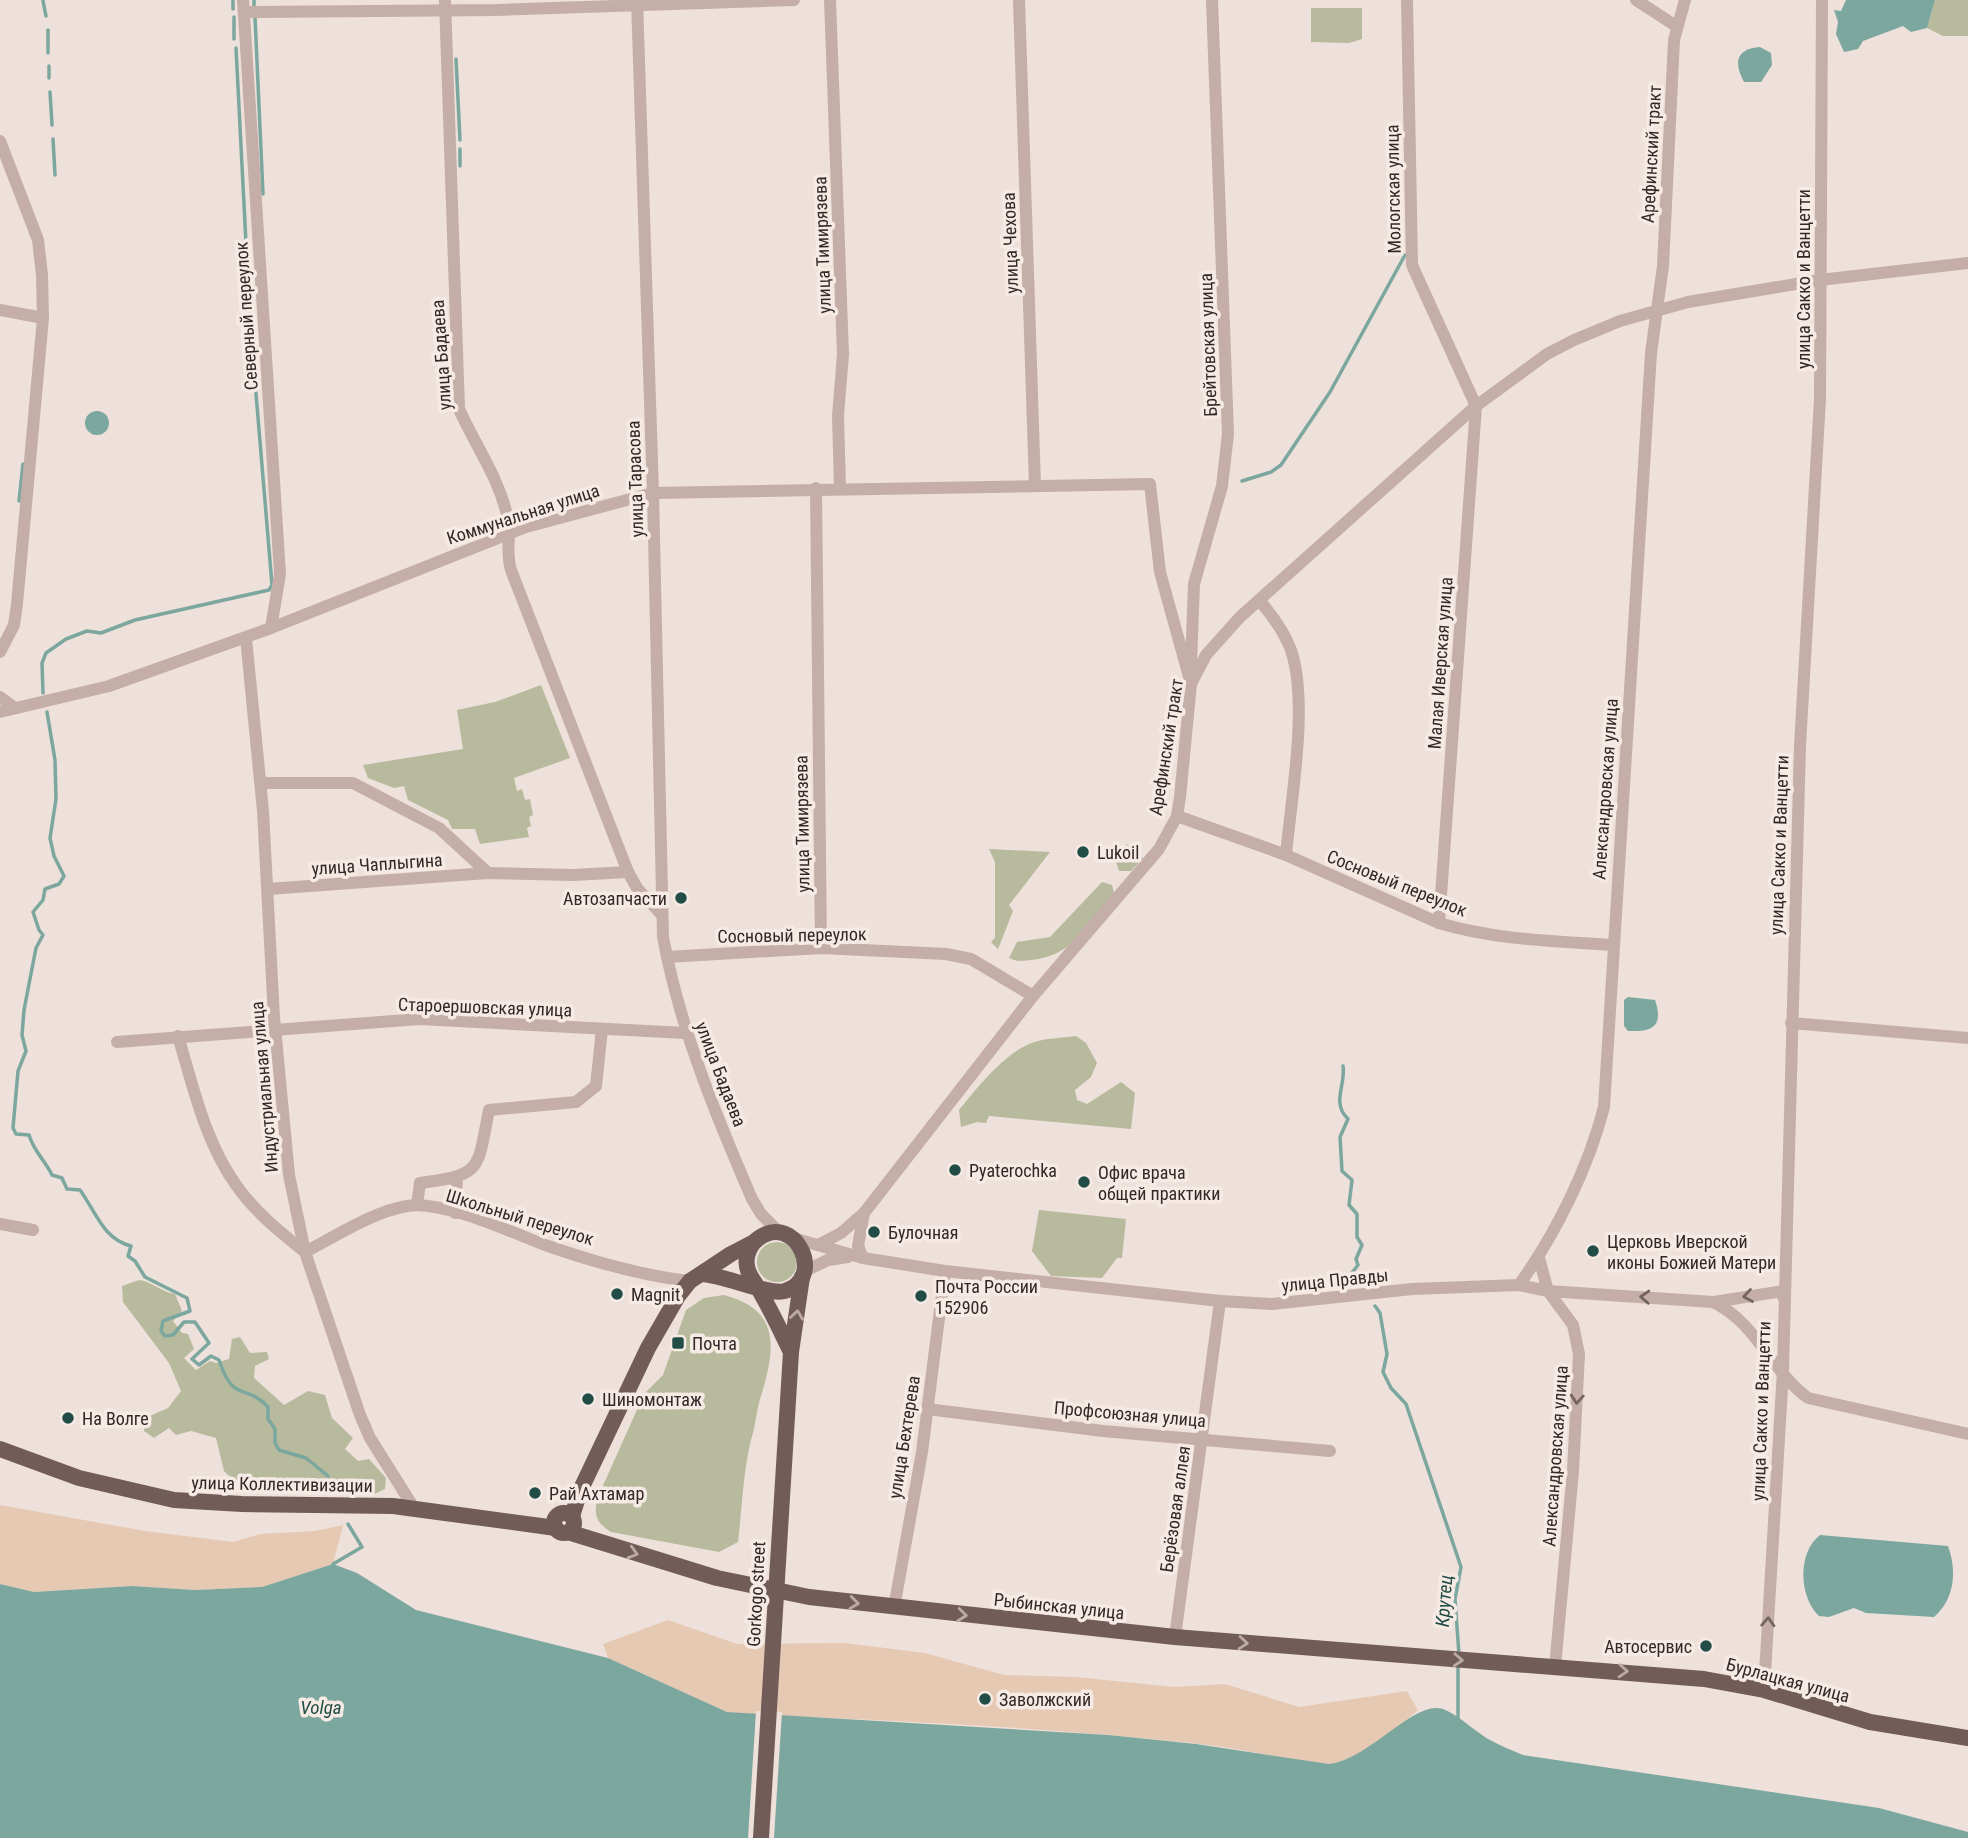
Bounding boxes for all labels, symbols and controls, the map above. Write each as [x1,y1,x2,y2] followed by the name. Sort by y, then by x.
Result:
[1637,84,1665,224] street label: Арефинский тракт
[1381,124,1405,254] street label: Мологская улица
[809,176,835,314] street label: улица Тимирязева
[1793,189,1814,369] street label: улица Сакко и Ванцетти
[998,192,1022,294] street label: улица Чехова
[230,241,262,391] street label: Северный переулок
[1195,273,1221,417] street label: Брейтовская улица
[427,299,455,411] street label: улица Бадаева
[622,420,648,538] street label: улица Тарасова
[444,479,602,549] street label: Коммунальная улица
[1424,576,1456,750] street label: Малая Иверская улица
[1145,677,1187,817] street label: Арефинский тракт
[1588,698,1622,880] street label: Александровская улица
[790,755,814,893] street label: улица Тимирязева
[1765,755,1793,935] street label: улица Сакко и Ванцетти
[1097,842,1139,863] place label: Lukoil
[1075,844,1091,860] marker: Lukoil
[1324,845,1470,921] street label: Сосновый переулок
[311,849,443,879] street label: улица Чаплыгина
[563,888,667,909] place label: Автозапчасти
[673,890,689,906] marker: Автозапчасти
[717,923,867,947] street label: Сосновый переулок
[398,993,572,1021] street label: Староершовская улица
[246,1000,282,1174] street label: Индустриальная улица
[691,1019,751,1129] street label: улица Бадаева
[969,1160,1057,1181] place label: Pyaterochka
[947,1162,963,1178] marker: Pyaterochka
[1098,1162,1220,1204] place label: Офис врача общей практики
[1076,1174,1092,1190] marker: Офис врача общей практики
[444,1185,597,1250] street label: Школьный переулок
[888,1222,958,1243] place label: Булочная
[866,1224,882,1240] marker: Булочная
[1607,1231,1776,1273] place label: Церковь Иверской иконы Божией Матери
[1585,1243,1601,1259] marker: Церковь Иверской иконы Божией Матери
[1281,1264,1389,1296] street label: улица Правды
[935,1276,1038,1318] place label: Почта России 152906
[631,1284,680,1305] place label: Magnit
[609,1286,625,1302] marker: Magnit
[913,1288,929,1304] marker: Почта России 152906
[1742,1288,1754,1303] one-way arrow
[1639,1289,1650,1304] one-way arrow
[789,1309,804,1321] one-way arrow
[1747,1321,1775,1501] street label: улица Сакко и Ванцетти
[692,1333,737,1354] place label: Почта
[670,1335,686,1351] marker: Почта
[1538,1365,1572,1547] street label: Александровская улица
[884,1374,924,1500] street label: улица Бехтерева
[602,1389,702,1410] place label: Шиномонтаж
[580,1391,596,1407] marker: Шиномонтаж
[1570,1394,1585,1405] one-way arrow
[1053,1397,1207,1431] street label: Профсоюзная улица
[82,1408,149,1429] place label: На Волге
[60,1410,76,1426] marker: На Волге
[1156,1444,1194,1574] street label: Берёзовая аллея
[191,1472,373,1496] street label: улица Коллективизации
[549,1483,644,1504] place label: Рай Ахтамар
[527,1485,543,1501] marker: Рай Ахтамар
[743,1541,769,1647] street label: Gorkogo street
[627,1545,639,1560] one-way arrow
[1431,1574,1457,1628] water label: Крутец
[993,1589,1125,1623] street label: Рыбинская улица
[849,1595,860,1610] one-way arrow
[956,1607,967,1622] one-way arrow
[1761,1617,1776,1628] one-way arrow
[1238,1635,1249,1650] one-way arrow
[1604,1636,1692,1657] place label: Автосервис
[1698,1638,1714,1654] marker: Автосервис
[1452,1652,1463,1667] one-way arrow
[1724,1653,1852,1707] street label: Бурлацкая улица
[1618,1663,1629,1678] one-way arrow
[999,1689,1091,1710] place label: Заволжский
[977,1691,993,1707] marker: Заволжский
[300,1696,342,1719] water label: Volga

